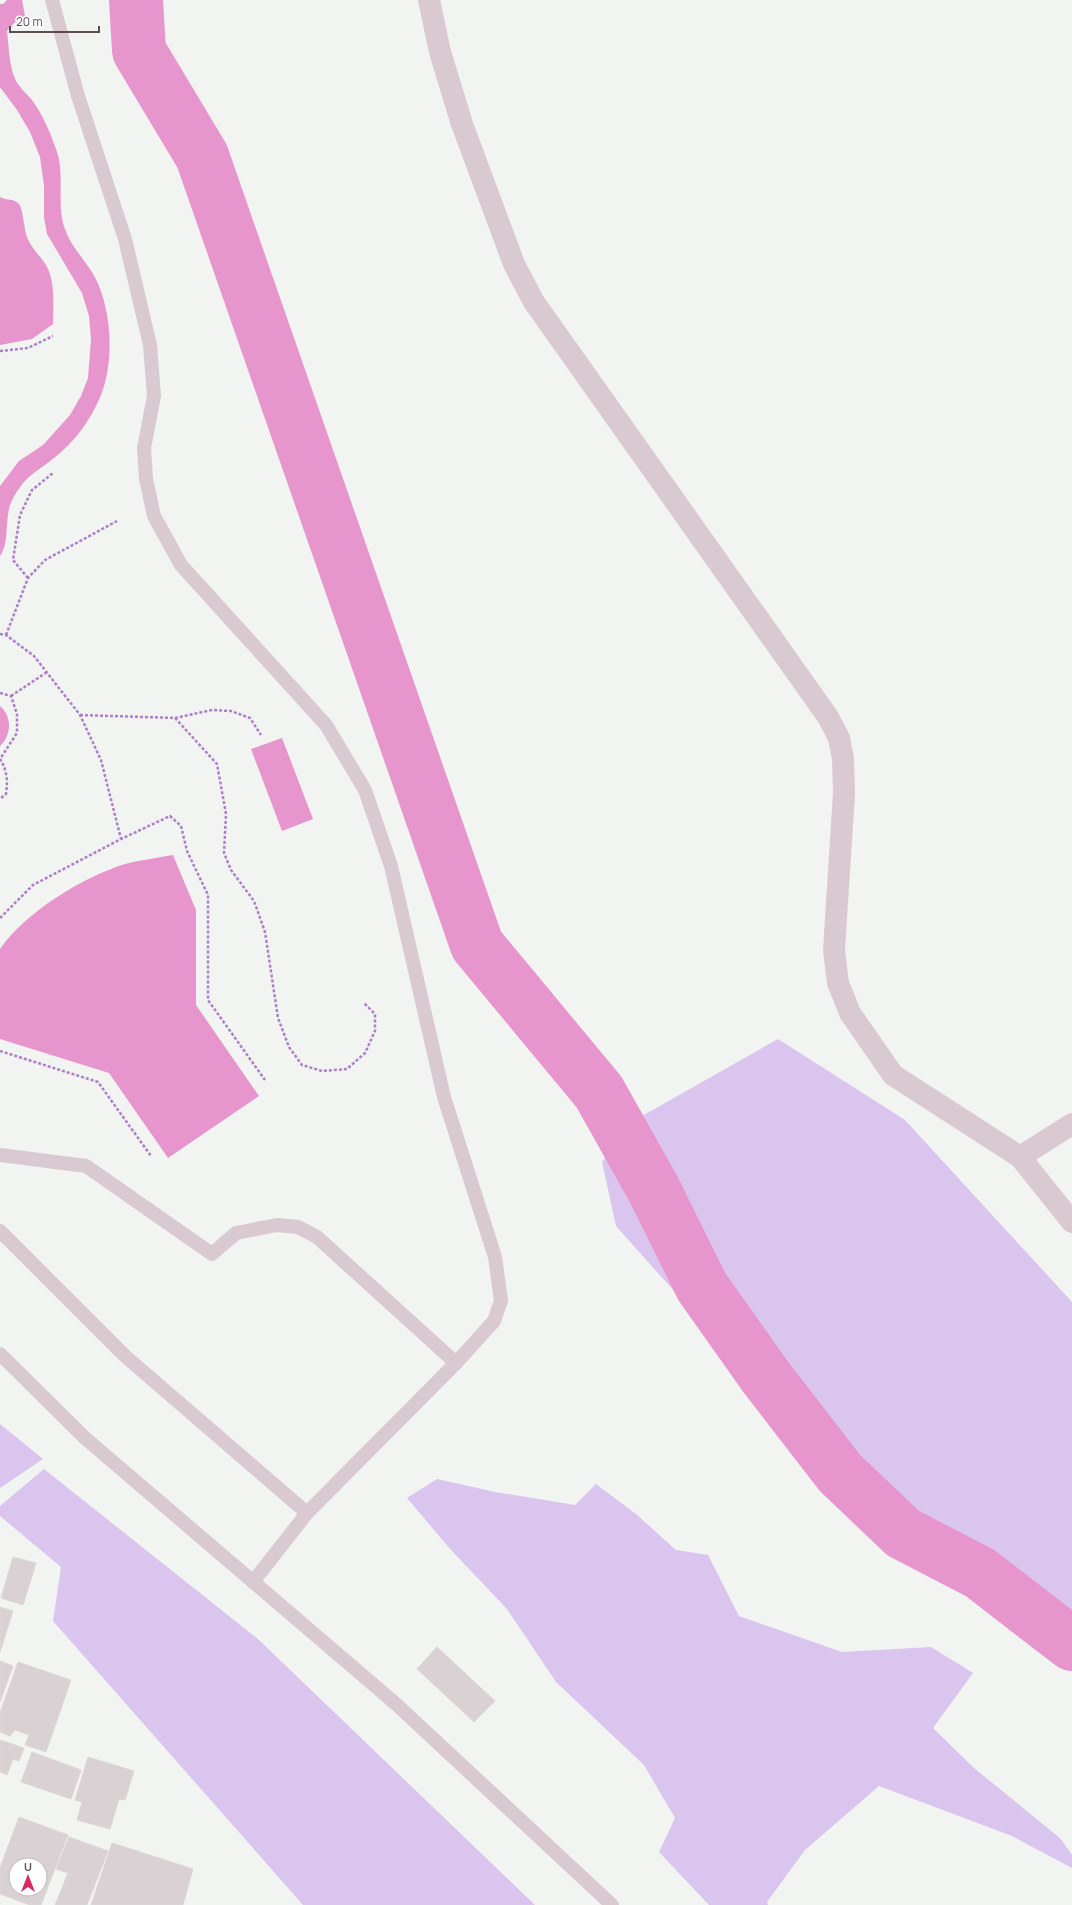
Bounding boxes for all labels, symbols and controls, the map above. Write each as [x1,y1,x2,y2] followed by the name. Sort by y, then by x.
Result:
[10,8,99,34] scale bar
[16,13,43,30] text: 20 m
[8,1857,48,1897] north arrow
[24,1859,32,1874] text: U

